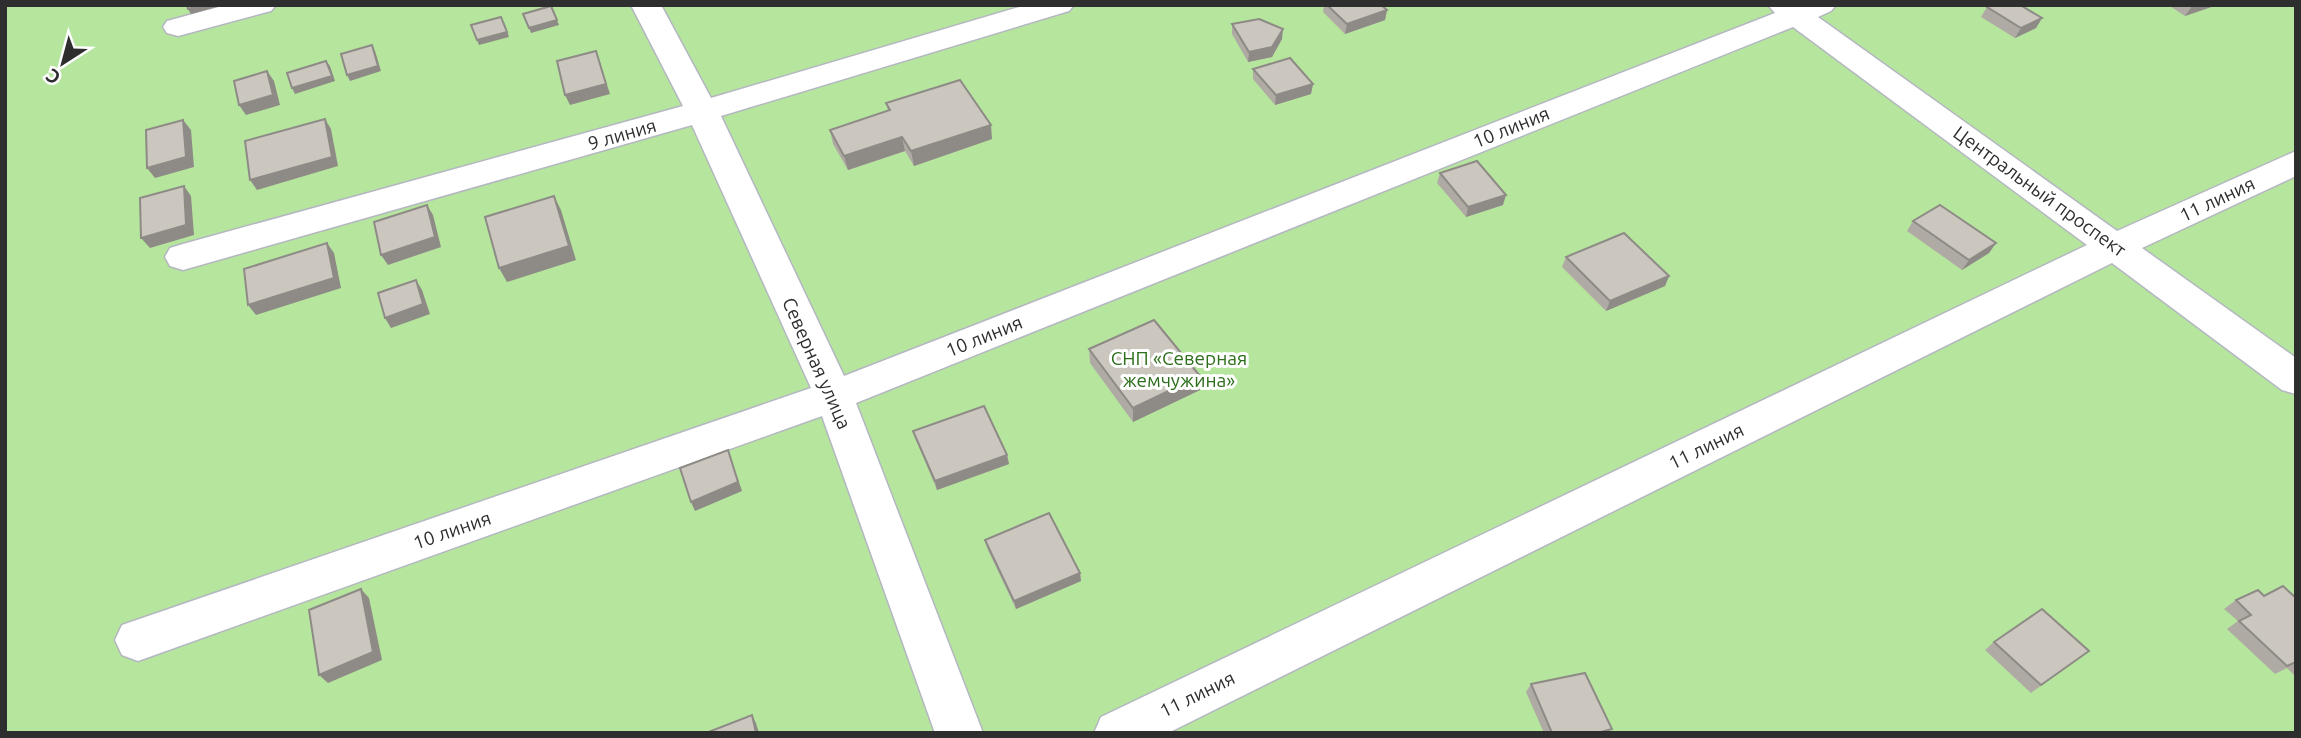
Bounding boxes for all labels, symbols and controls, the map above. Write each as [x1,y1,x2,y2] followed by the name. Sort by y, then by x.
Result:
[28,28,98,98] north arrow
[42,64,64,89] text: С
[1469,102,1553,152] street label: 10 линия
[585,114,659,154] street label: 9 линия
[1950,121,2131,261] street label: Центральный проспект
[2176,172,2258,226] street label: 11 линия
[778,294,856,432] street label: Северная улица
[942,311,1026,361] street label: 10 линия
[1111,347,1247,391] park label: СНП «Северная жемчужина»
[1665,418,1747,474] street label: 11 линия
[410,506,494,554] street label: 10 линия
[1156,666,1238,722] street label: 11 линия

